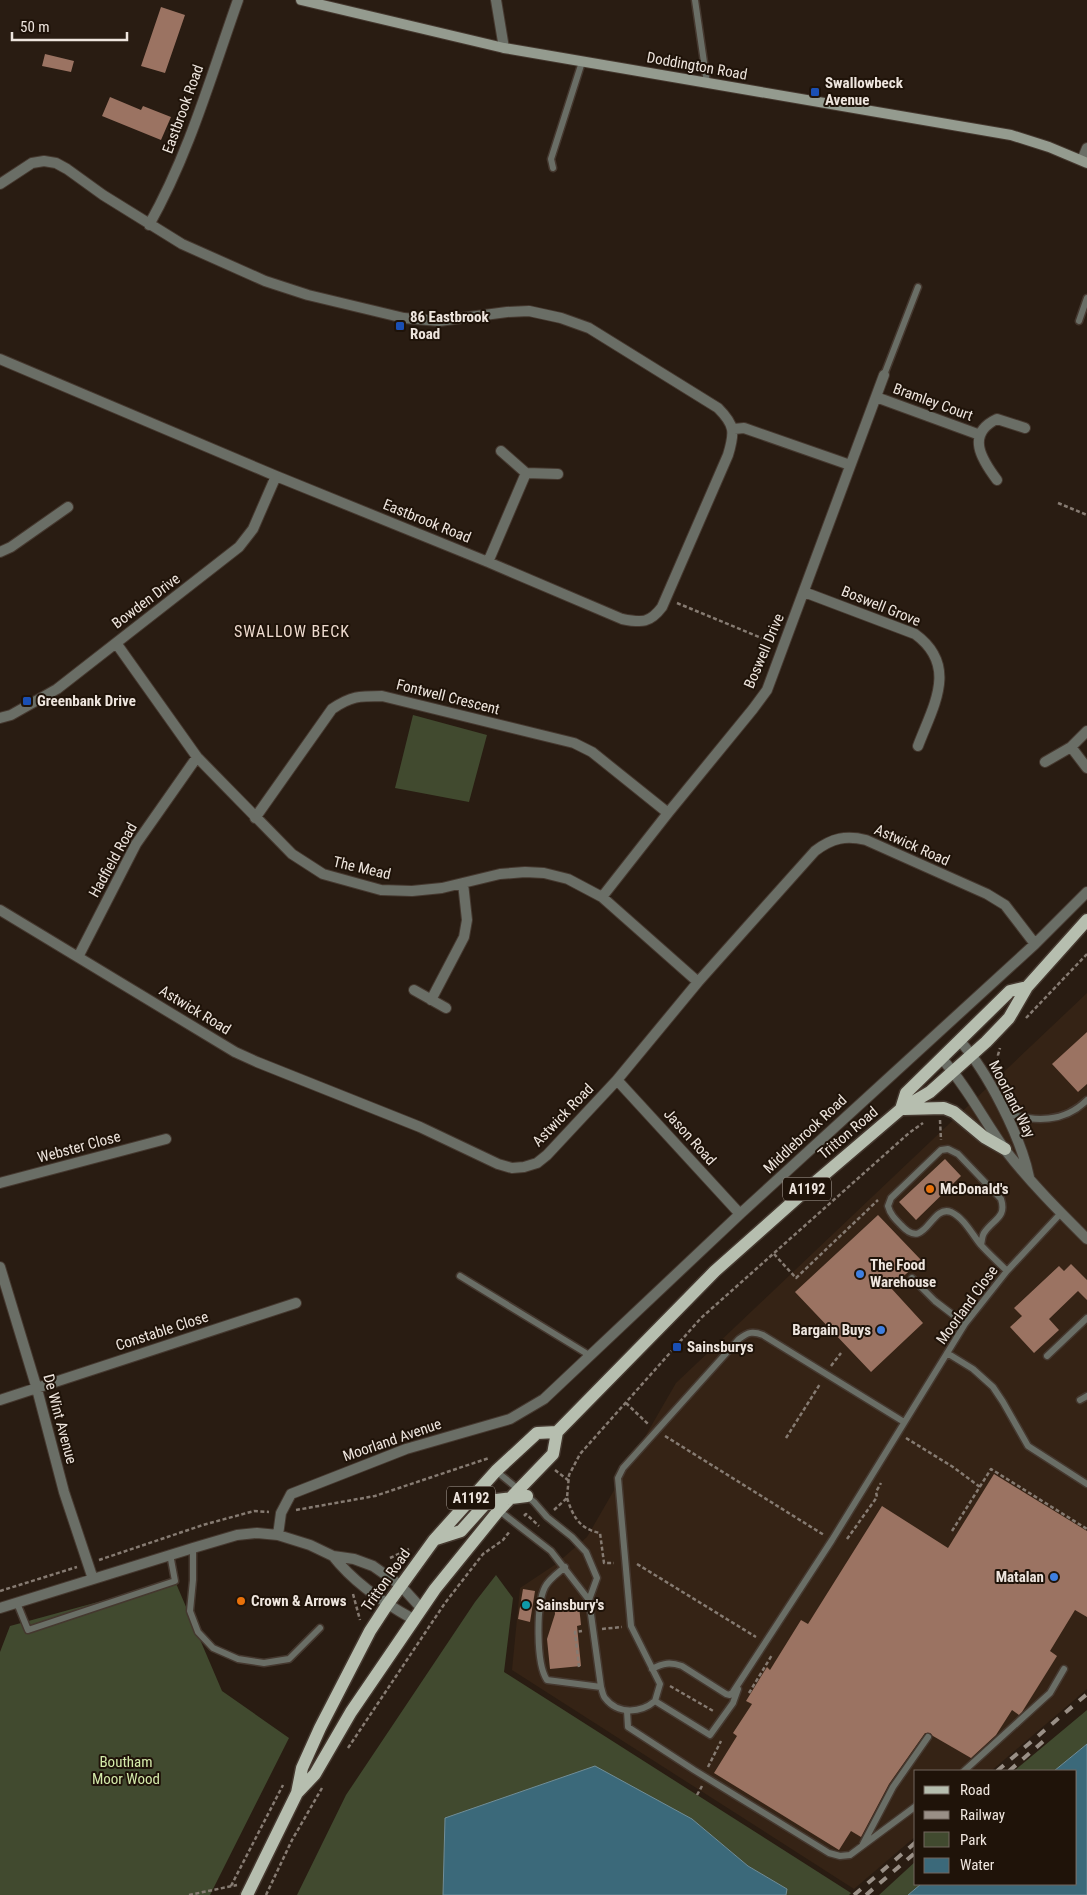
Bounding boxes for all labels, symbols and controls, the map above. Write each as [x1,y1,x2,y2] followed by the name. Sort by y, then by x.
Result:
[12,10,128,42] scale bar
[20,18,50,36] text: 50 m
[645,48,749,84] street label: Doddington Road
[159,62,207,156] street label: Eastbrook Road
[825,74,904,109] place label: Swallowbeck Avenue
[809,86,821,98] marker: Swallowbeck Avenue
[410,308,490,343] place label: 86 Eastbrook Road
[394,320,406,332] marker: 86 Eastbrook Road
[891,379,975,425] street label: Bramley Court
[380,495,474,547] street label: Eastbrook Road
[108,570,184,632] street label: Bowden Drive
[839,582,923,630] street label: Boswell Grove
[740,611,788,691] street label: Boswell Drive
[234,622,350,641] district label: SWALLOW BECK
[394,675,502,719] street label: Fontwell Crescent
[37,692,136,710] place label: Greenbank Drive
[21,695,33,707] marker: Greenbank Drive
[85,819,141,901] street label: Hadfield Road
[872,820,952,870] street label: Astwick Road
[331,853,393,883] street label: The Mead
[156,982,234,1038] street label: Astwick Road
[985,1057,1039,1141] street label: Moorland Way
[529,1080,597,1150] street label: Astwick Road
[760,1091,850,1177] street label: Middlebrook Road
[814,1103,882,1163] street label: Tritton Road
[660,1105,720,1169] street label: Jason Road
[35,1127,123,1167] street label: Webster Close
[783,1178,831,1200] road number: A1192
[940,1180,1009,1198] place label: McDonald's
[924,1183,936,1195] marker: McDonald's
[870,1256,936,1291] place label: The Food Warehouse
[932,1262,1002,1348] street label: Moorland Close
[854,1268,866,1280] marker: The Food Warehouse
[113,1308,211,1354] street label: Constable Close
[792,1321,871,1339] place label: Bargain Buys
[875,1324,887,1336] marker: Bargain Buys
[687,1338,754,1356] place label: Sainsburys
[671,1341,683,1353] marker: Sainsburys
[39,1372,81,1466] street label: De Wint Avenue
[340,1415,444,1465] street label: Moorland Avenue
[447,1486,495,1510] road number: A1192
[358,1545,414,1615] street label: Tritton Road
[996,1568,1044,1586] place label: Matalan
[1048,1571,1060,1583] marker: Matalan
[251,1592,347,1610] place label: Crown & Arrows
[235,1595,247,1607] marker: Crown & Arrows
[536,1596,605,1614] place label: Sainsbury's
[520,1599,532,1611] marker: Sainsbury's
[92,1753,160,1788] park label: Boutham Moor Wood
[914,1770,1077,1885] legend
[960,1781,990,1799] text: Road
[960,1806,1005,1824] text: Railway
[960,1831,987,1849] text: Park
[960,1856,995,1874] text: Water

